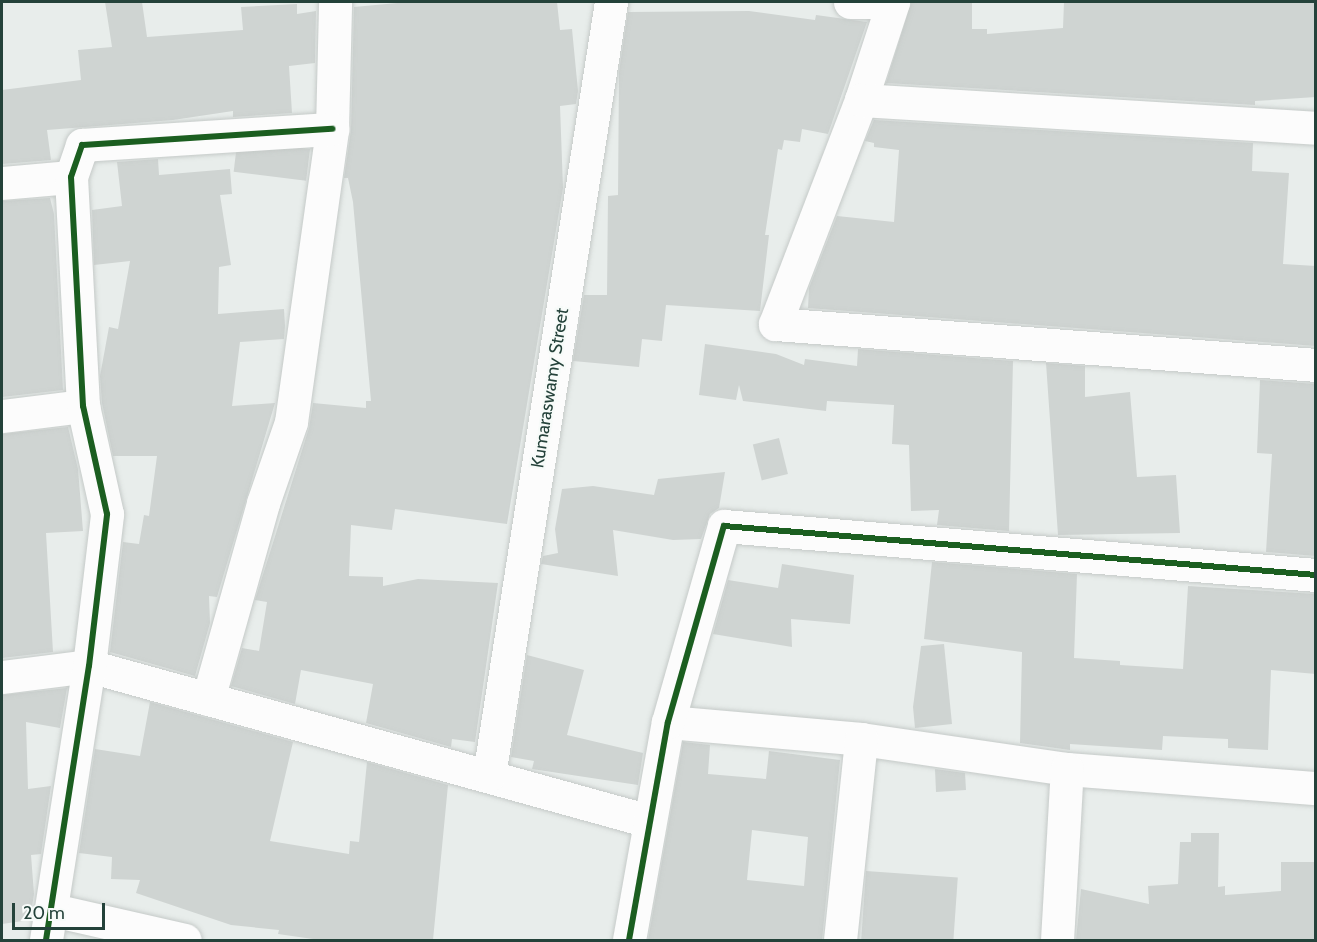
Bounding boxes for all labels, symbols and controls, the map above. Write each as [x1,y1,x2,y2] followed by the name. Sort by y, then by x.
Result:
[527,306,573,470] street label: Kumaraswamy Street
[15,891,108,929] scale bar
[23,902,65,924] text: 20 m

